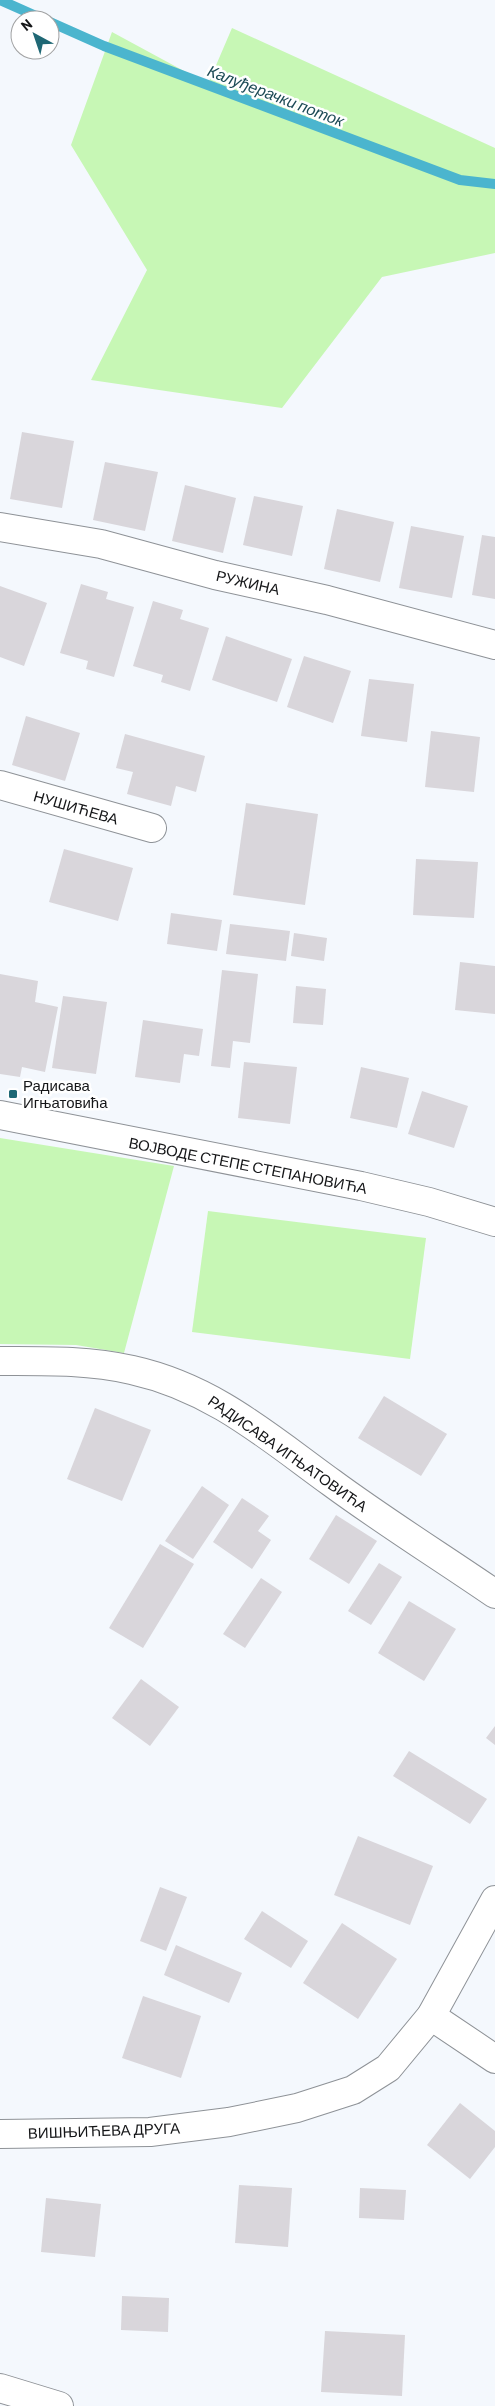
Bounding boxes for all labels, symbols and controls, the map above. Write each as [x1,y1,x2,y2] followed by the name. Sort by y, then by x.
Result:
[10,10,60,60] north arrow
[17,15,35,34] text: N
[205,60,348,130] water label: Калуђерачки поток
[214,566,282,598] street label: РУЖИНА
[32,786,120,828] street label: НУШИЋЕВА
[23,1076,108,1111] place label: Радисава Игњатовића
[7,1088,19,1100] marker: Радисава Игњатовића
[127,1133,369,1197] street label: ВОЈВОДЕ СТЕПЕ СТЕПАНОВИЋА
[205,1391,371,1515] street label: РАДИСАВА ИГЊАТОВИЋА
[28,2118,180,2142] street label: ВИШЊИЋЕВА ДРУГА

